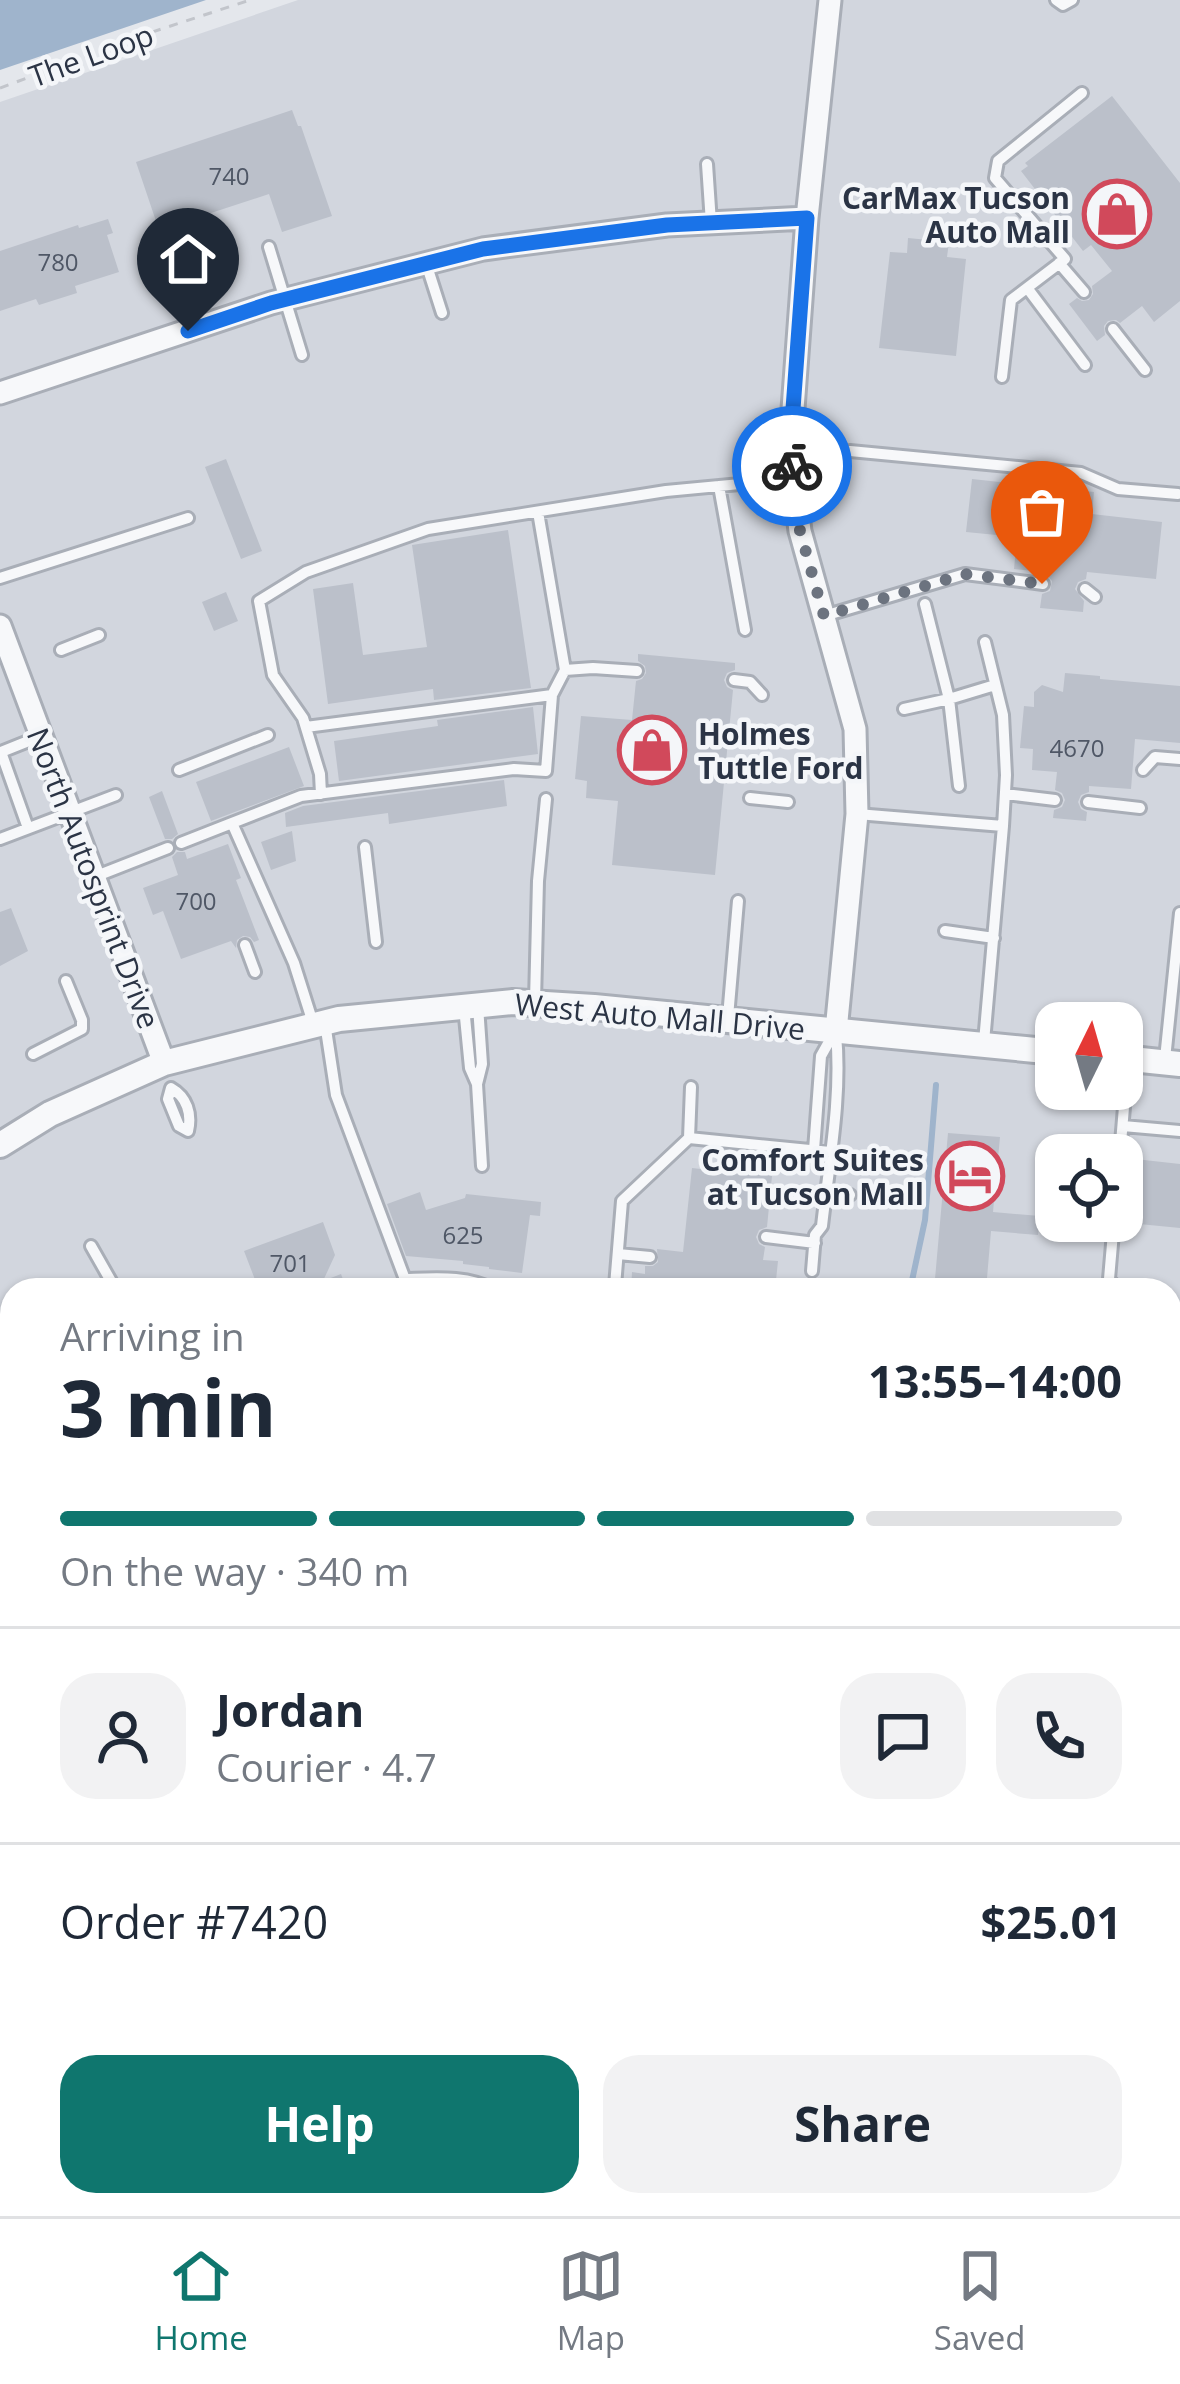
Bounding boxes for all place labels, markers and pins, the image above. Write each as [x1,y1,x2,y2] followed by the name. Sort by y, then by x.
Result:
[842,177,1070,252] place label: CarMax Tucson Auto Mall
[1082,179,1152,249] shop icon: CarMax Tucson Auto Mall
[137,208,239,331] pin
[991,461,1093,584] pin
[698,713,863,788] place label: Holmes Tuttle Ford
[617,715,687,785] shop icon: Holmes Tuttle Ford
[701,1139,924,1214] place label: Comfort Suites at Tucson Mall
[935,1141,1005,1211] hotel icon: Comfort Suites at Tucson Mall

